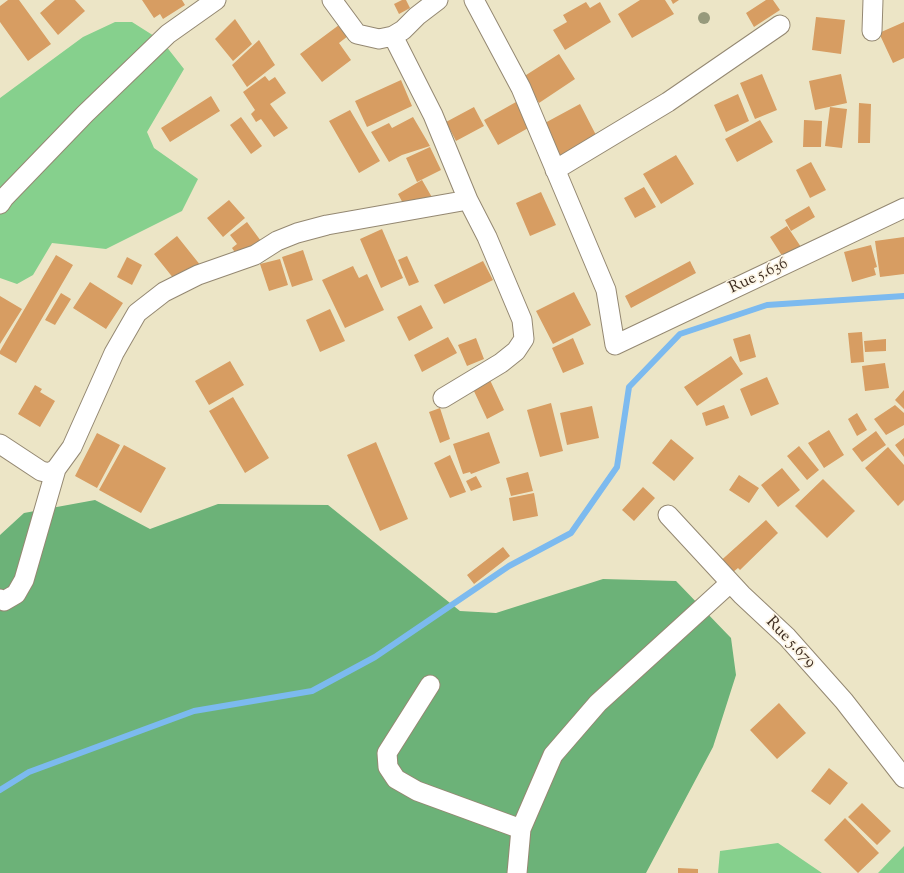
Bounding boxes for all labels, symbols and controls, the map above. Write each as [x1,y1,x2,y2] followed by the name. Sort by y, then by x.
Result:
[727,255,791,299] street label: Rue 5.636
[761,613,819,673] street label: Rue 5.679

